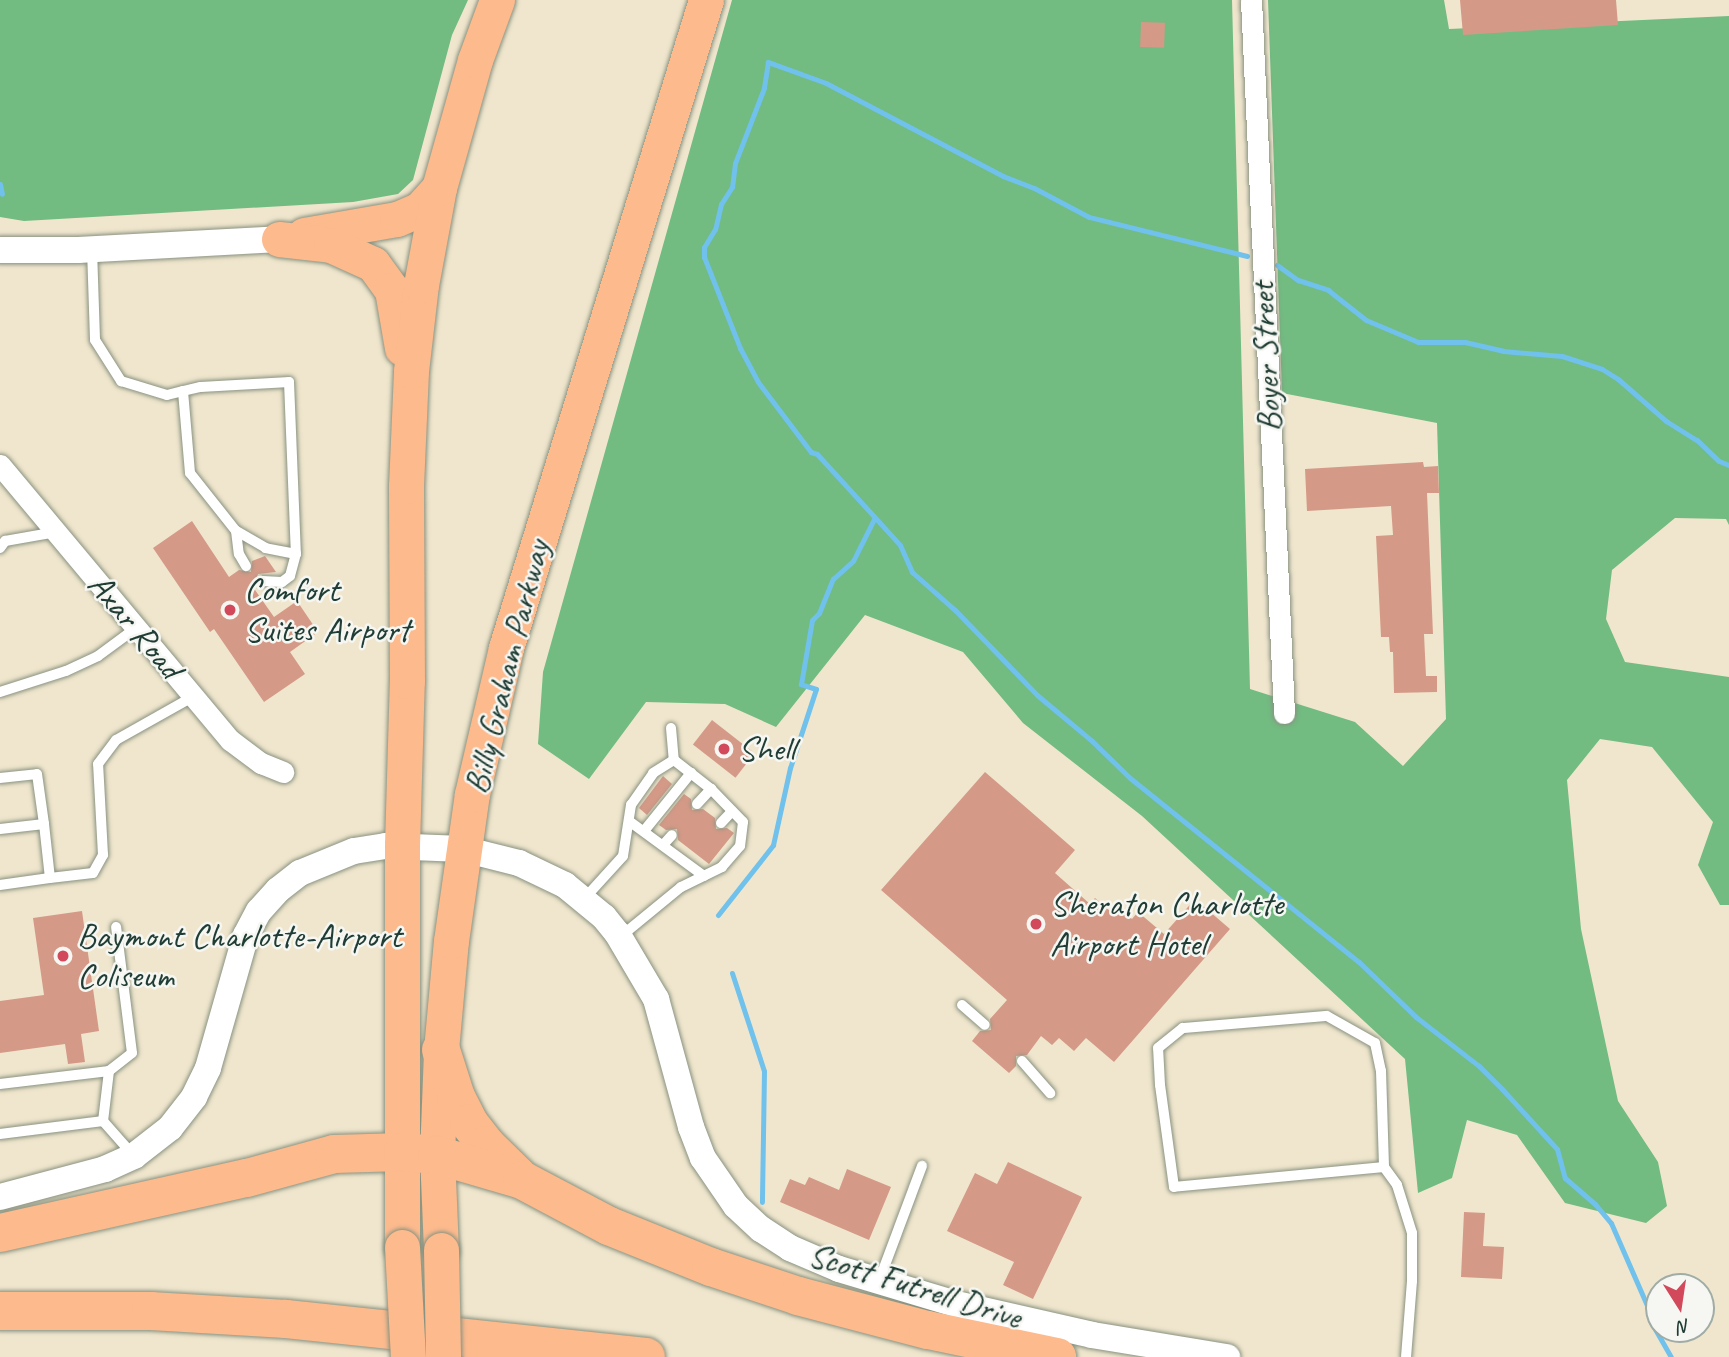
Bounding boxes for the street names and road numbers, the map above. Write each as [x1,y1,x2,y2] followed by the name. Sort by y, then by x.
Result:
[1241,281,1291,433] street label: Boyer Street
[455,536,559,798] street label: Billy Graham Parkway
[79,565,191,687] street label: Axar Road
[804,1234,1026,1338] street label: Scott Futrell Drive

